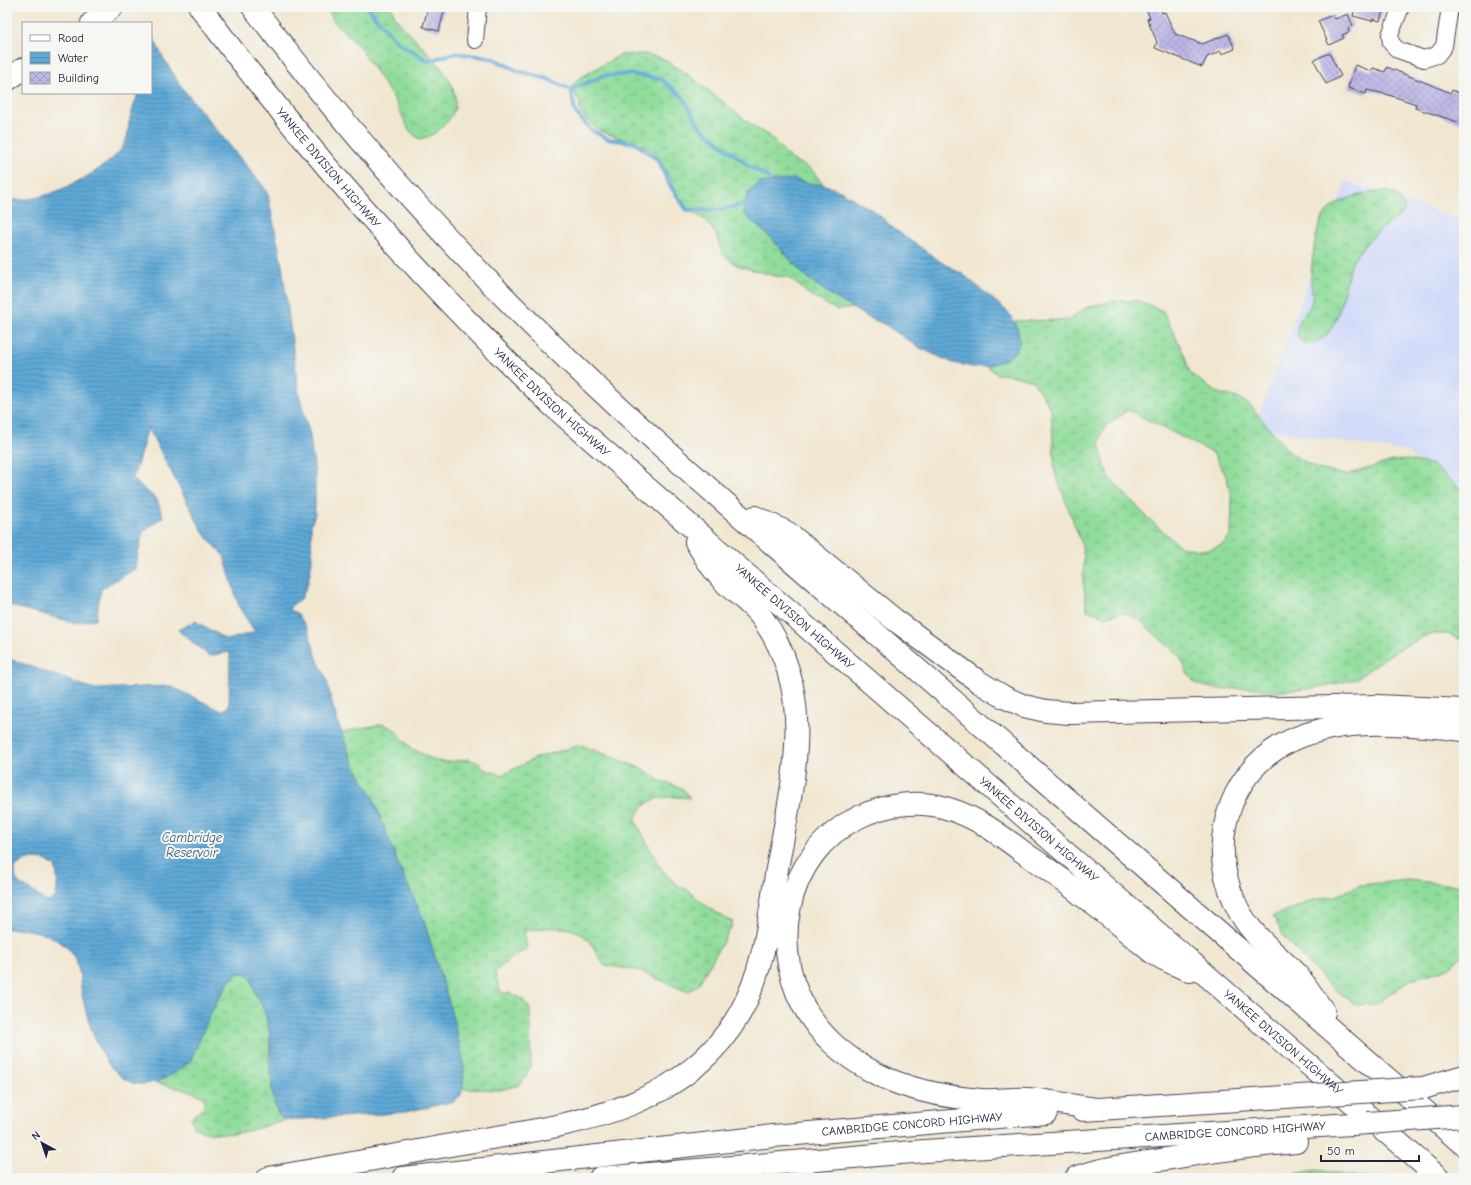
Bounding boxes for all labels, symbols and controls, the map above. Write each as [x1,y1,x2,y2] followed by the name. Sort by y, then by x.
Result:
[22,22,152,94] legend
[58,31,84,45] text: Road
[58,51,88,65] text: Water
[58,71,99,85] text: Building
[274,105,384,231] street label: YANKEE DIVISION HIGHWAY
[491,345,613,460] street label: YANKEE DIVISION HIGHWAY
[732,561,858,673] street label: YANKEE DIVISION HIGHWAY
[977,774,1102,886] street label: YANKEE DIVISION HIGHWAY
[162,830,223,860] water label: Cambridge Reservoir
[1221,987,1346,1099] street label: YANKEE DIVISION HIGHWAY
[821,1110,1004,1139] street label: CAMBRIDGE CONCORD HIGHWAY
[1144,1119,1327,1144] street label: CAMBRIDGE CONCORD HIGHWAY
[22,1123,62,1163] north arrow
[29,1128,43,1143] text: N
[1321,1137,1419,1163] scale bar
[1327,1144,1355,1158] text: 50 m

